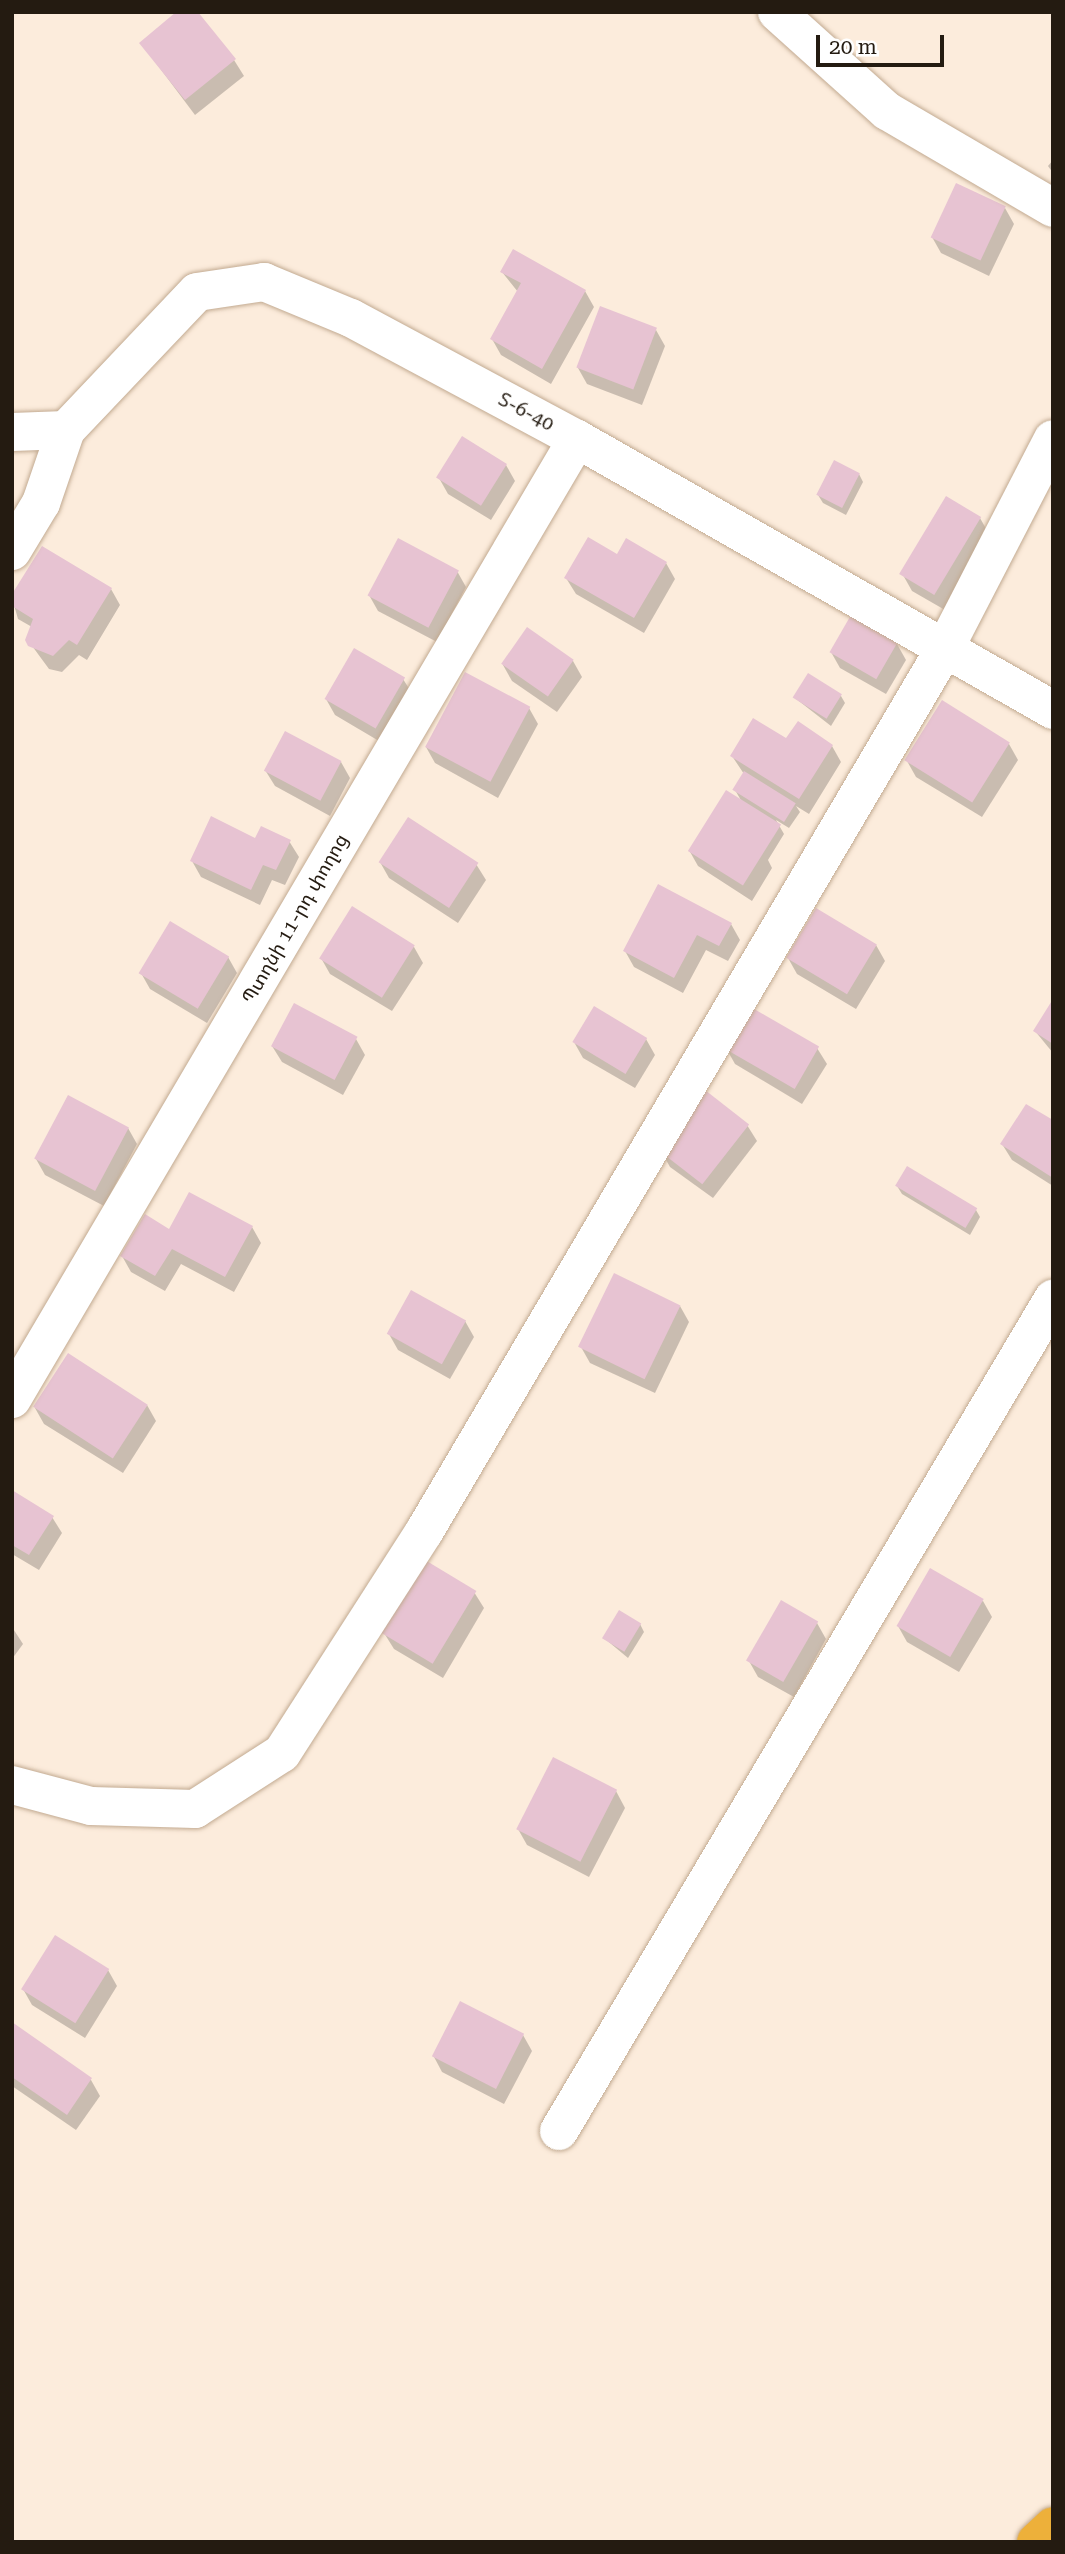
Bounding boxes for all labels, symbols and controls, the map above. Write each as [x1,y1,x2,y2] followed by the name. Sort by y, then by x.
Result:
[820,21,948,65] scale bar
[829,35,877,59] text: 20 m
[494,388,558,436] street label: Տ-6-40
[237,830,353,1008] street label: Պտղնի 11-րդ փողոց

